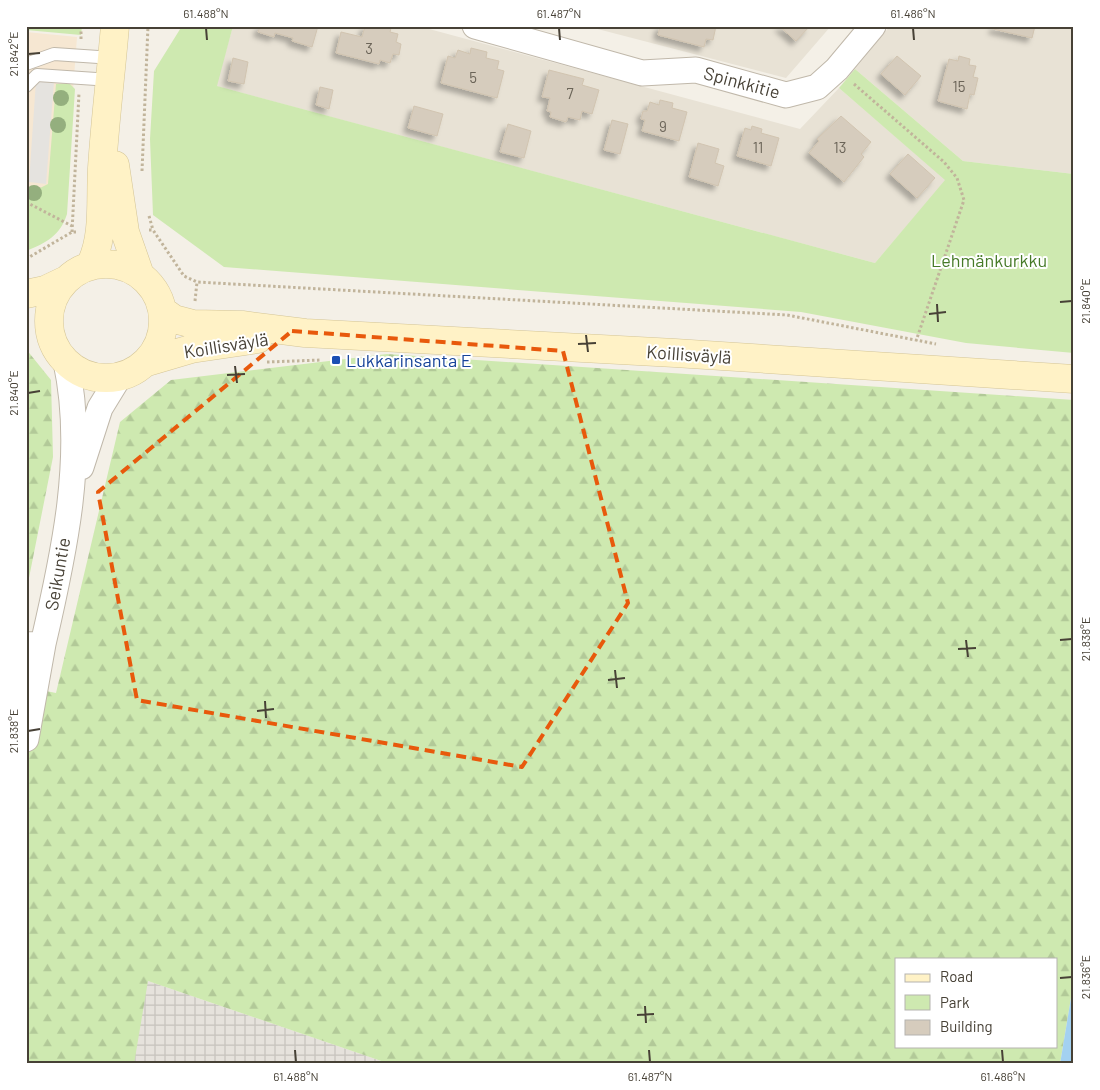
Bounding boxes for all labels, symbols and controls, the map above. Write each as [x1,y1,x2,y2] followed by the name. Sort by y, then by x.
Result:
[183,6,229,20] text: 61.488°N
[537,6,581,20] text: 61.487°N
[890,6,936,20] text: 61.486°N
[6,32,20,76] text: 21.842°E
[365,39,373,57] house number: 3
[701,61,783,103] street label: Spinkkitie
[469,68,477,86] house number: 5
[953,77,965,95] house number: 15
[566,84,574,102] house number: 7
[659,117,667,135] house number: 9
[753,138,763,156] house number: 11
[834,138,846,156] house number: 13
[931,249,1047,271] park label: Lehmänkurkku
[1078,278,1092,324] text: 21.840°E
[182,327,270,363] street label: Koillisväylä
[646,340,732,368] street label: Koillisväylä
[346,349,472,371] place label: Lukkarinsanta E
[330,354,342,366] marker: Lukkarinsanta E
[6,370,20,416] text: 21.840°E
[40,536,74,612] street label: Seikuntie
[1078,617,1092,661] text: 21.838°E
[6,709,20,753] text: 21.838°E
[1078,955,1092,999] text: 21.836°E
[895,958,1058,1048] legend
[940,967,973,985] text: Road
[940,993,970,1011] text: Park
[940,1017,993,1035] text: Building
[273,1069,319,1083] text: 61.488°N
[628,1069,672,1083] text: 61.487°N
[980,1069,1026,1083] text: 61.486°N

